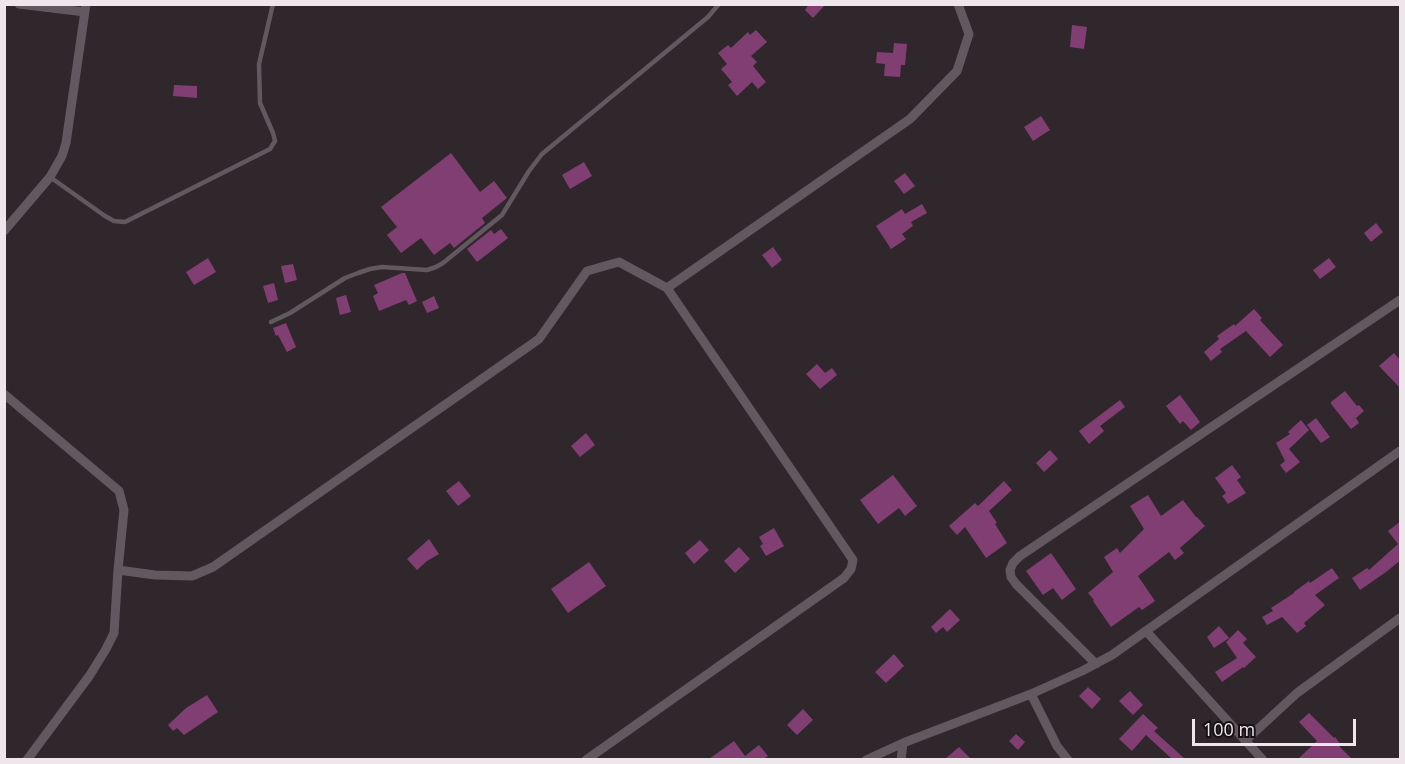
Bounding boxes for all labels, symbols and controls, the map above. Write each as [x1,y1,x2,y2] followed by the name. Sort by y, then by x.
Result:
[1195,707,1358,745] scale bar
[1203,717,1255,741] text: 100 m

